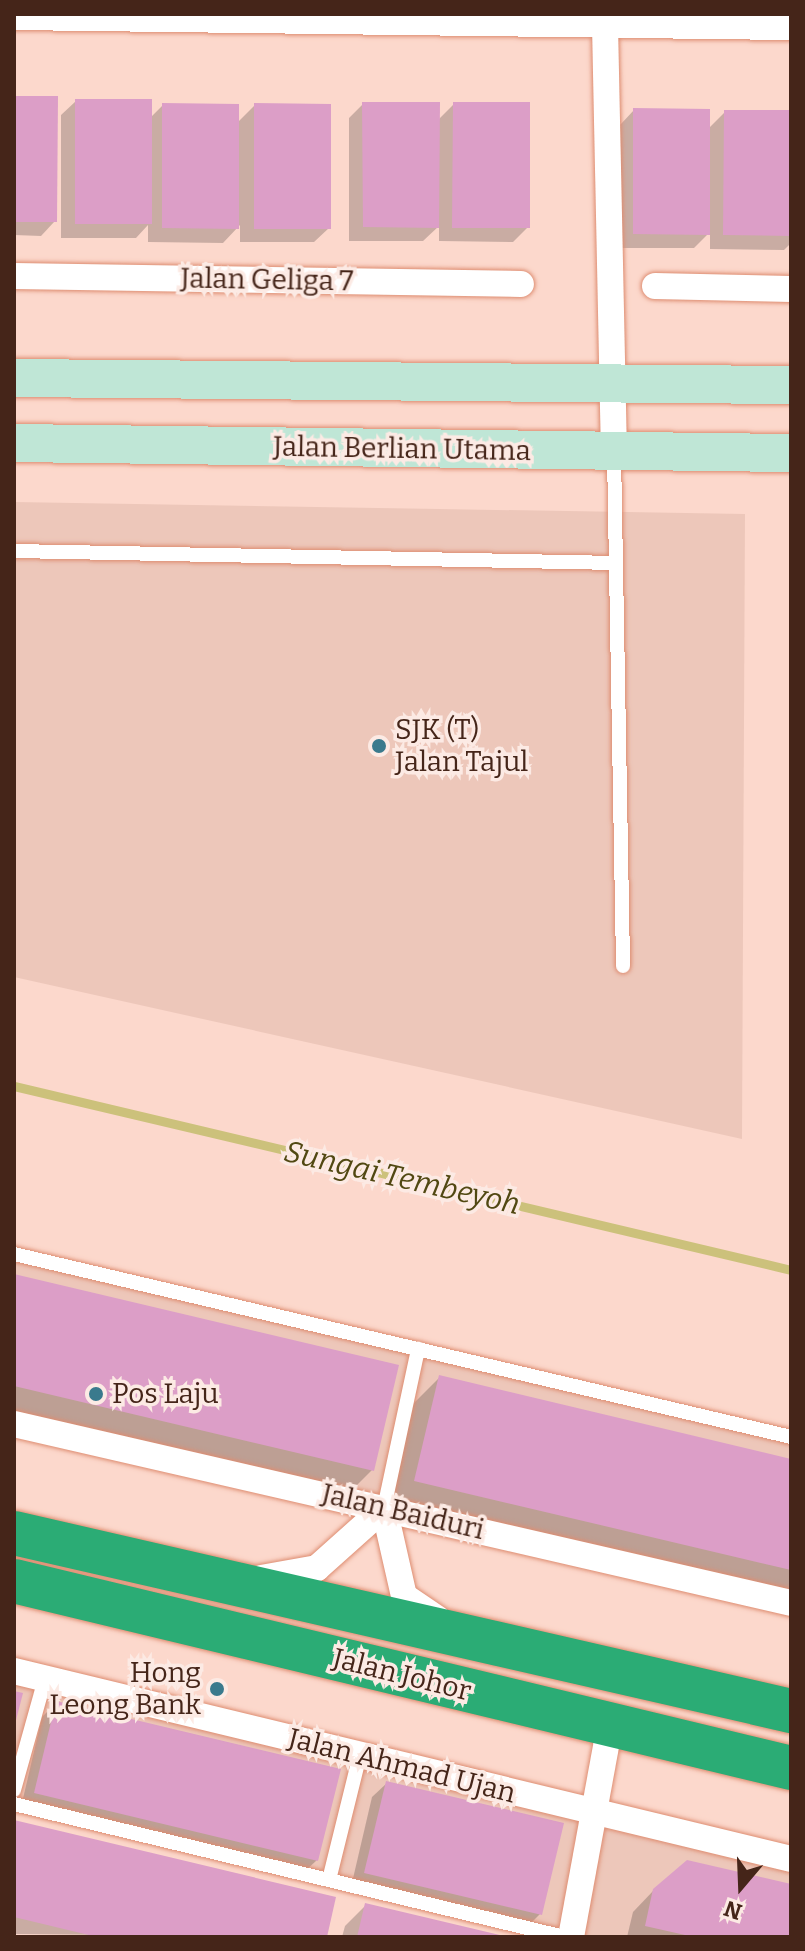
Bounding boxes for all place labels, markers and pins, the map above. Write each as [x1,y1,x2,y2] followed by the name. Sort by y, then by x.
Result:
[395,713,528,779] place label: SJK (T) Jalan Tajul
[370,737,388,755] marker: SJK (T) Jalan Tajul
[112,1377,219,1411] place label: Pos Laju
[87,1385,105,1403] marker: Pos Laju
[49,1656,201,1722] place label: Hong Leong Bank
[208,1680,226,1698] marker: Hong Leong Bank

